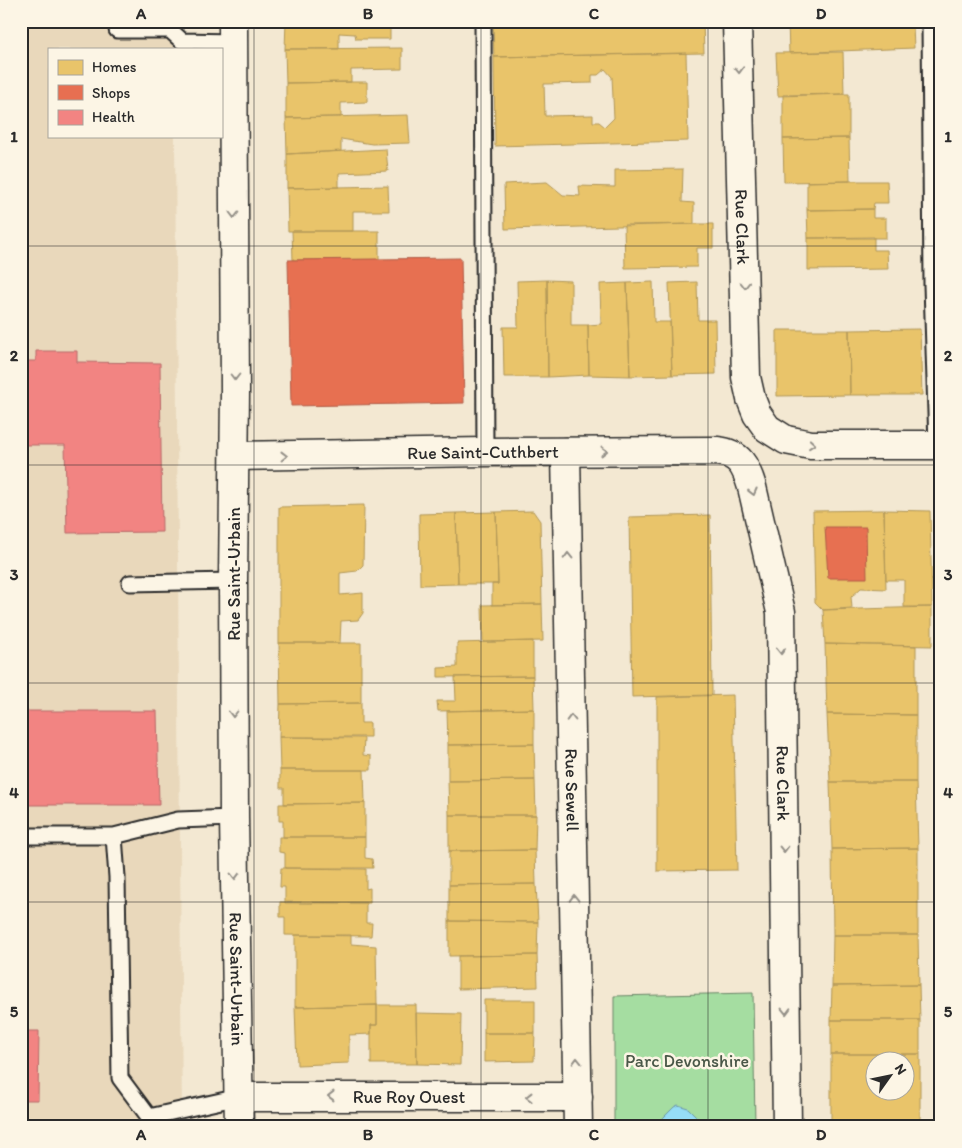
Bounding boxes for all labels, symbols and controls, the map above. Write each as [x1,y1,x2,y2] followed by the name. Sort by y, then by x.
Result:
[135,4,147,23] text: A
[363,4,374,23] text: B
[589,4,600,23] text: C
[816,4,827,23] text: D
[48,48,222,138] legend
[92,58,137,76] text: Homes
[734,66,744,74] one-way arrow
[92,84,131,102] text: Shops
[92,108,135,126] text: Health
[10,127,18,146] text: 1
[944,127,952,146] text: 1
[730,189,754,266] street label: Rue Clark
[229,211,239,219] one-way arrow
[740,282,750,289] one-way arrow
[10,346,19,365] text: 2
[944,346,953,365] text: 2
[230,374,240,381] one-way arrow
[809,438,817,449] one-way arrow
[407,441,559,464] street label: Rue Saint-Cuthbert
[600,446,608,456] one-way arrow
[280,450,288,461] one-way arrow
[747,488,758,497] one-way arrow
[223,507,245,641] street label: Rue Saint-Urbain
[562,551,573,559] one-way arrow
[10,565,19,584] text: 3
[944,565,953,584] text: 3
[776,648,786,656] one-way arrow
[228,710,238,718] one-way arrow
[566,714,576,722] one-way arrow
[772,745,794,822] street label: Rue Clark
[560,748,584,832] street label: Rue Sewell
[9,783,19,802] text: 4
[943,783,953,802] text: 4
[779,846,789,853] one-way arrow
[230,872,240,880] one-way arrow
[569,894,579,902] one-way arrow
[225,912,249,1046] street label: Rue Saint-Urbain
[10,1002,19,1021] text: 5
[944,1002,953,1021] text: 5
[781,1008,791,1016] one-way arrow
[625,1050,749,1072] park label: Parc Devonshire
[864,1050,914,1100] north arrow
[572,1056,582,1064] one-way arrow
[891,1061,910,1078] text: N
[353,1086,466,1108] street label: Rue Roy Ouest
[327,1091,335,1101] one-way arrow
[525,1092,532,1102] one-way arrow
[135,1125,147,1144] text: A
[363,1125,374,1144] text: B
[589,1125,600,1144] text: C
[816,1125,827,1144] text: D

